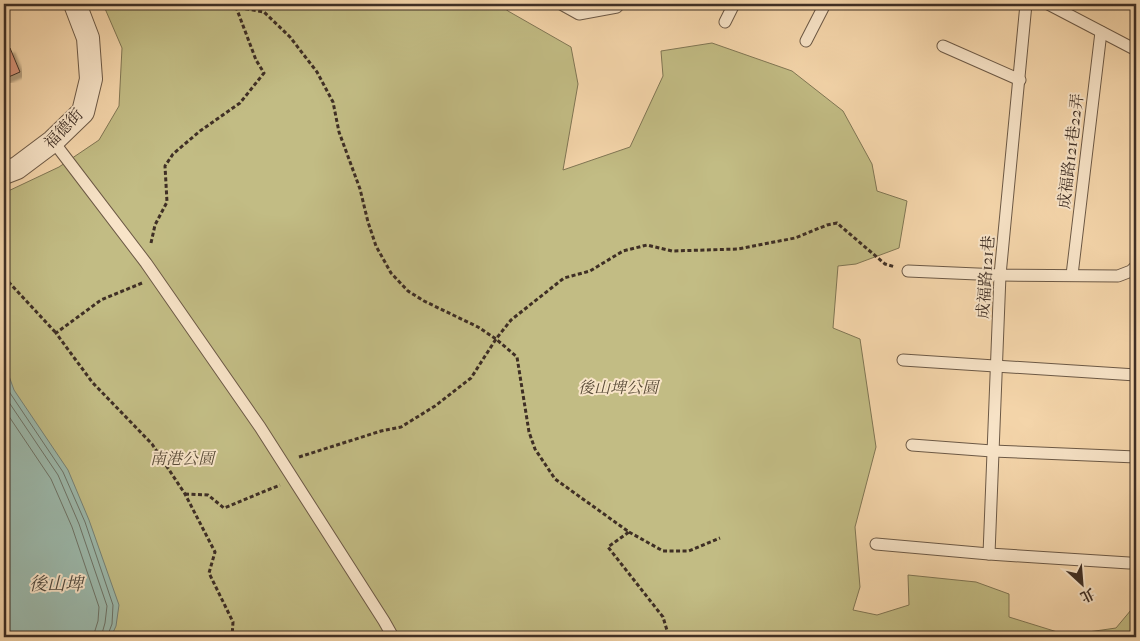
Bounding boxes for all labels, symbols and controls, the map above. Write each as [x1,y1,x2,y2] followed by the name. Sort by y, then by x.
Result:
[1054,92,1087,210] street label: 成福路121巷22弄
[40,104,87,152] street label: 福德街
[973,235,998,319] street label: 成福路121巷
[578,378,661,397] park label: 後山埤公園
[150,449,217,468] park label: 南港公園
[1058,558,1108,608] north arrow
[29,574,85,595] water label: 後山埤
[1077,585,1097,606] text: 北

